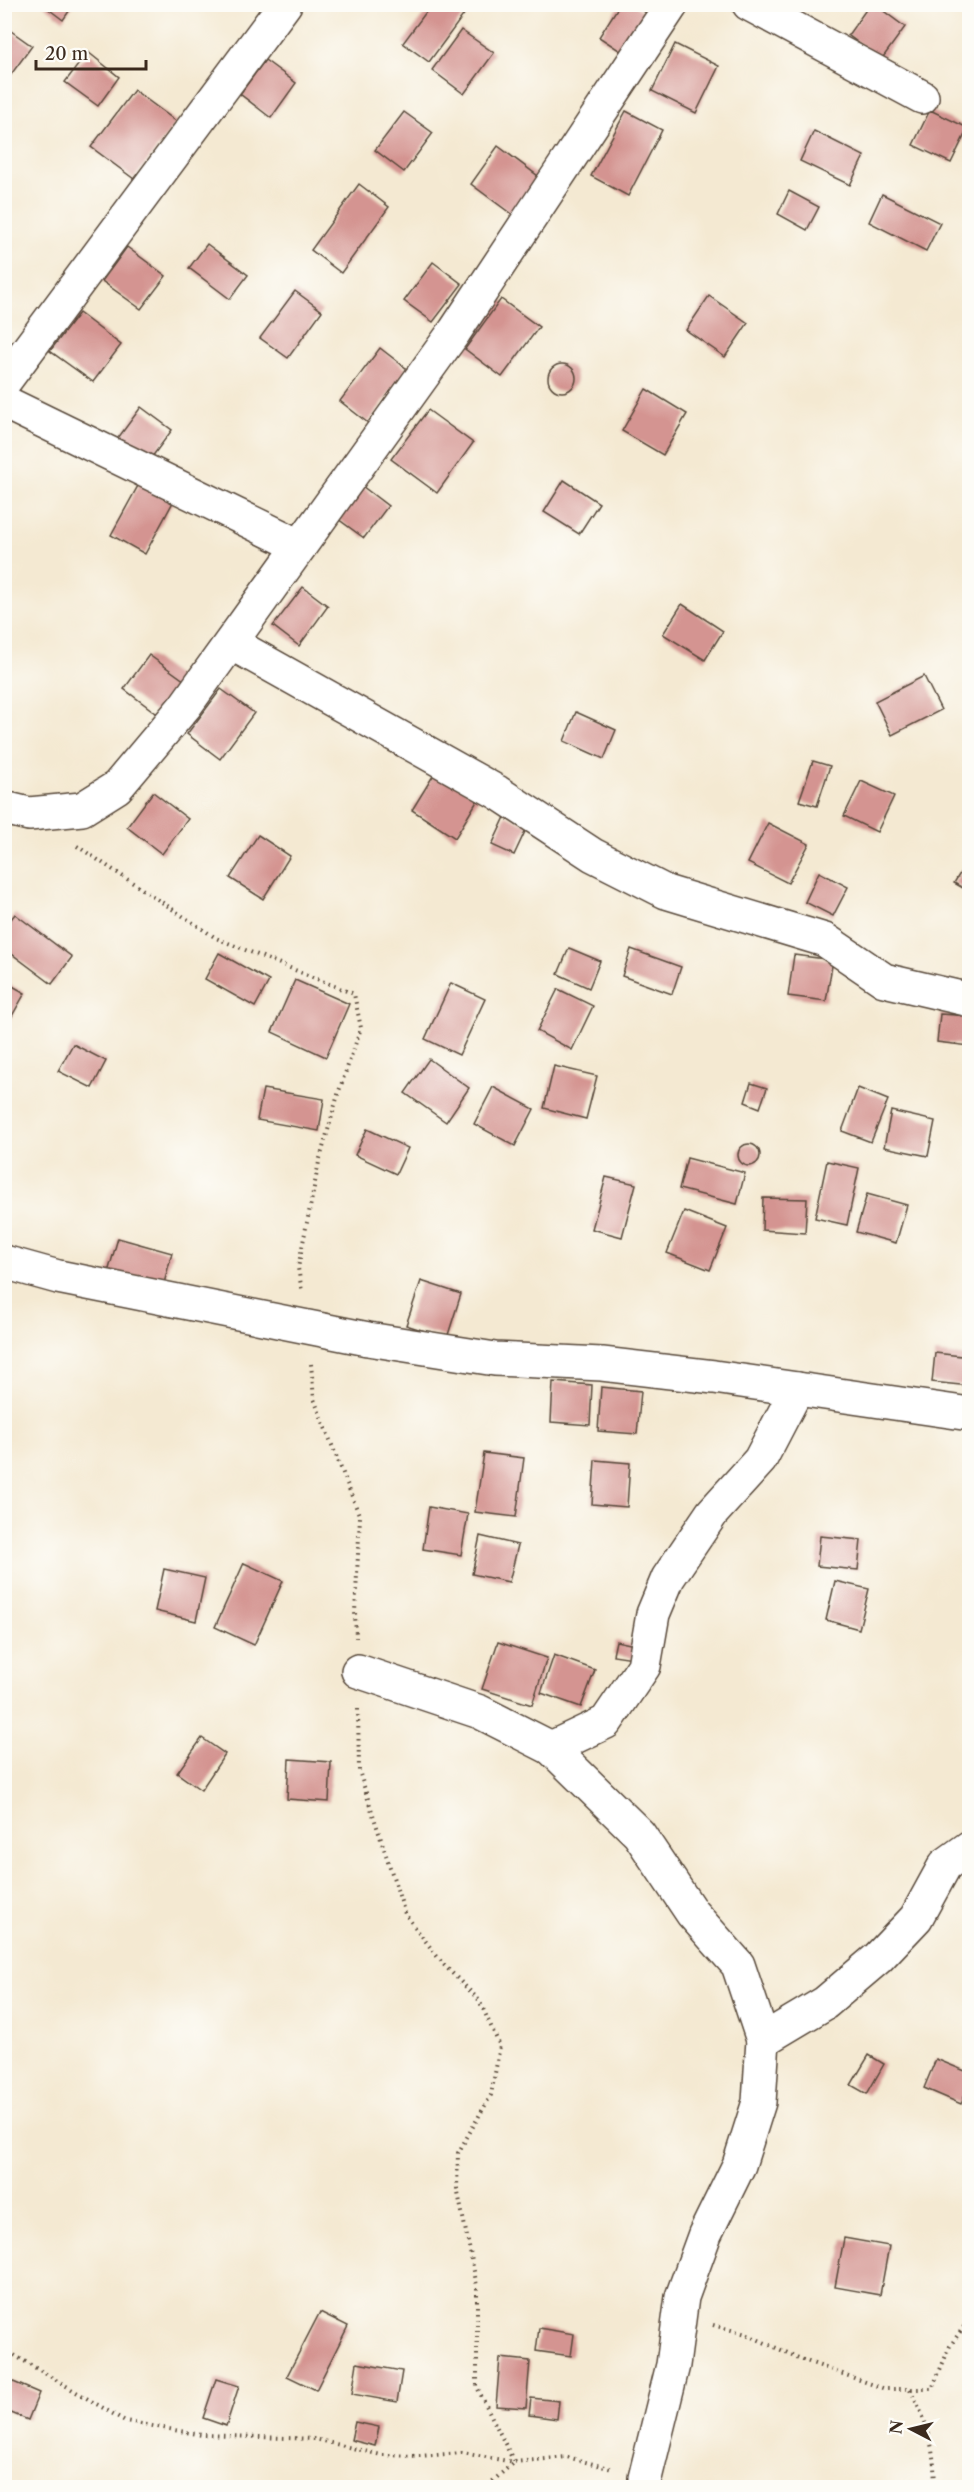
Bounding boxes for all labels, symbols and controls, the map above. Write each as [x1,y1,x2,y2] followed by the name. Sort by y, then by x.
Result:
[36,33,146,71] scale bar
[45,43,89,65] text: 20 m
[881,2399,941,2459] north arrow
[885,2419,907,2435] text: N

